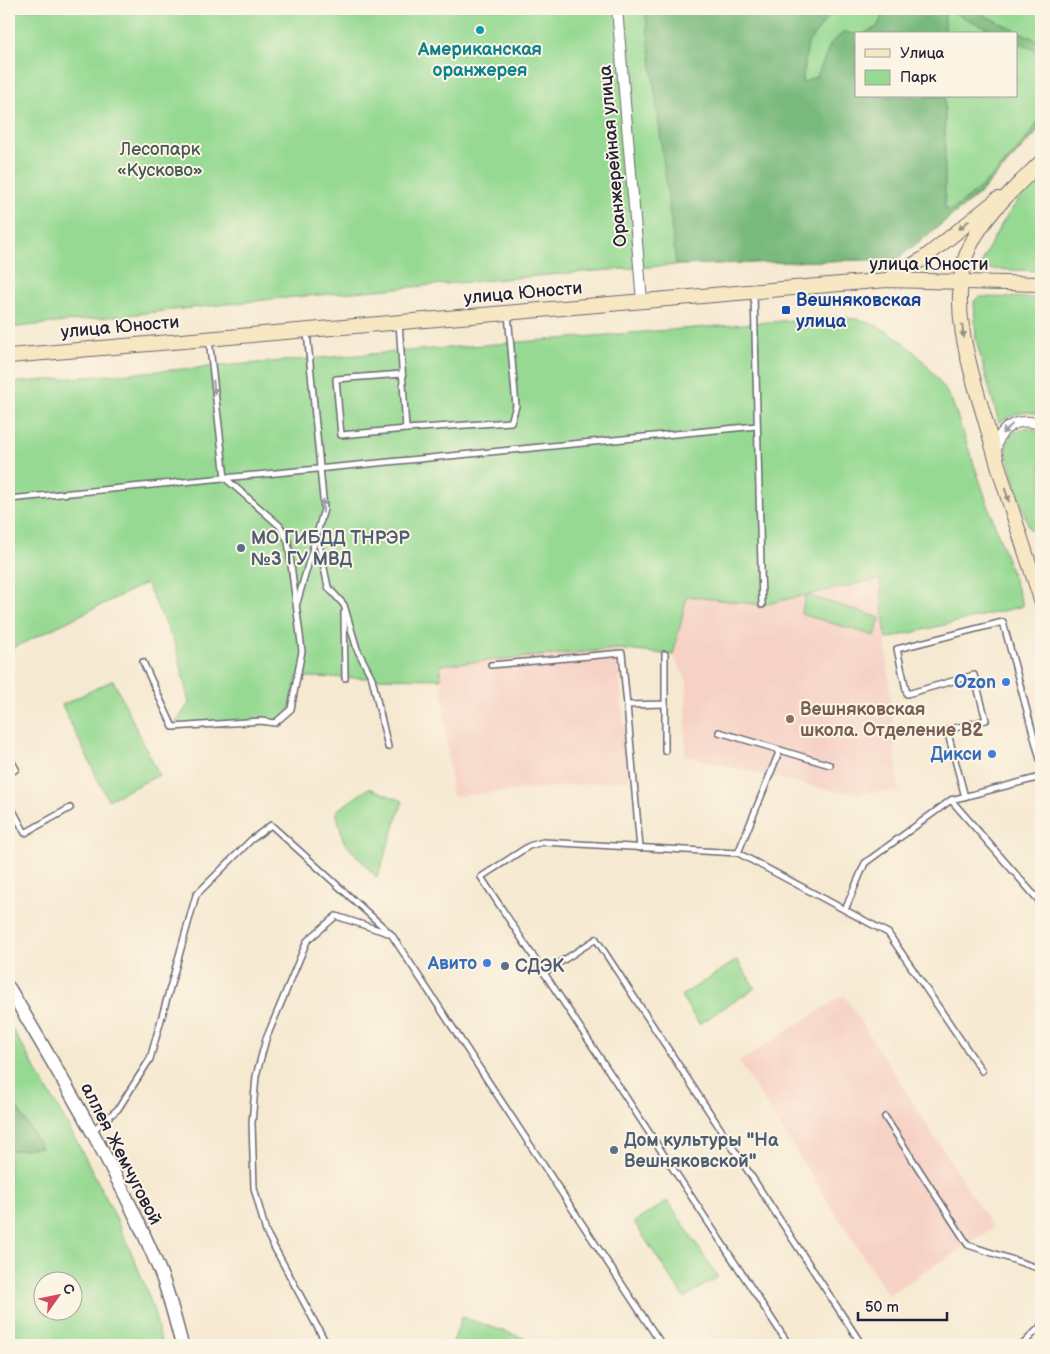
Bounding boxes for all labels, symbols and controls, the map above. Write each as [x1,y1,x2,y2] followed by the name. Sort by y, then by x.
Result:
[474,24,486,36] marker: Американская оранжерея
[855,32,1018,98] legend
[417,39,542,81] place label: Американская оранжерея
[900,44,945,63] text: Улица
[595,64,631,248] street label: Оранжерейная улица
[900,68,937,87] text: Парк
[117,139,203,181] park label: Лесопарк «Кусково»
[959,219,971,231] one-way arrow
[869,254,989,275] street label: улица Юности
[463,277,583,309] street label: улица Юности
[796,290,921,332] place label: Вешняковская улица
[780,304,792,316] marker: Вешняковская улица
[60,311,180,343] street label: улица Юности
[959,323,967,339] one-way arrow
[210,379,218,395] one-way arrow
[1000,424,1013,435] one-way arrow
[1004,487,1011,502] one-way arrow
[319,498,327,514] one-way arrow
[251,528,410,570] place label: МО ГИБДД ТНРЭР №3 ГУ МВД
[235,542,247,554] marker: МО ГИБДД ТНРЭР №3 ГУ МВД
[954,672,996,693] place label: Ozon
[1000,676,1012,688] marker: Ozon
[800,699,983,741] place label: Вешняковская школа. Отделение В2
[784,713,796,725] marker: Вешняковская школа. Отделение В2
[930,744,982,765] place label: Дикси
[986,748,998,760] marker: Дикси
[427,953,477,974] place label: Авито
[515,956,565,977] place label: СДЭК
[481,957,493,969] marker: Авито
[499,960,511,972] marker: СДЭК
[76,1080,166,1228] street label: аллея Жемчуговой
[624,1130,779,1172] place label: Дом культуры "На Вешняковской"
[608,1144,620,1156] marker: Дом культуры "На Вешняковской"
[32,1272,82,1322] north arrow
[59,1280,78,1298] text: С
[858,1289,946,1321] scale bar
[865,1298,899,1317] text: 50 m

